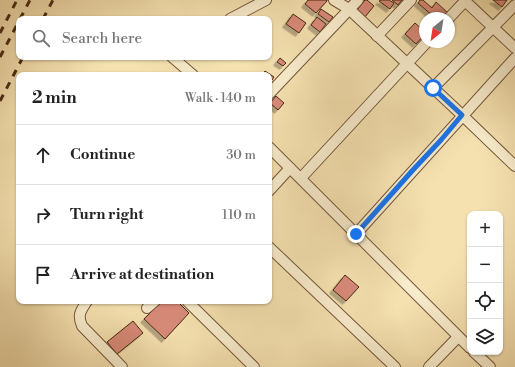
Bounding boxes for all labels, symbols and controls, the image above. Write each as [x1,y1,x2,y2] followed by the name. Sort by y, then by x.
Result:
[419,12,455,48] north arrow
[16,16,272,60] search box
[30,27,52,49] icon: search
[62,29,142,48] text: Search here
[424,79,442,97] route start
[32,87,77,109] text: 2 min
[185,90,256,106] text: Walk · 140 m
[32,144,54,166] icon: ahead
[70,145,135,164] text: Continue
[226,147,256,163] text: 30 m
[32,204,54,226] icon: right
[70,205,144,224] text: Turn right
[222,207,256,223] text: 110 m
[467,211,503,355] map controls
[467,211,503,247] button: +
[347,225,365,243] route end
[467,247,503,283] button: −
[32,264,54,286] icon: arrive
[70,265,214,284] text: Arrive at destination
[467,283,503,319] button: locate
[467,319,503,355] button: layers

